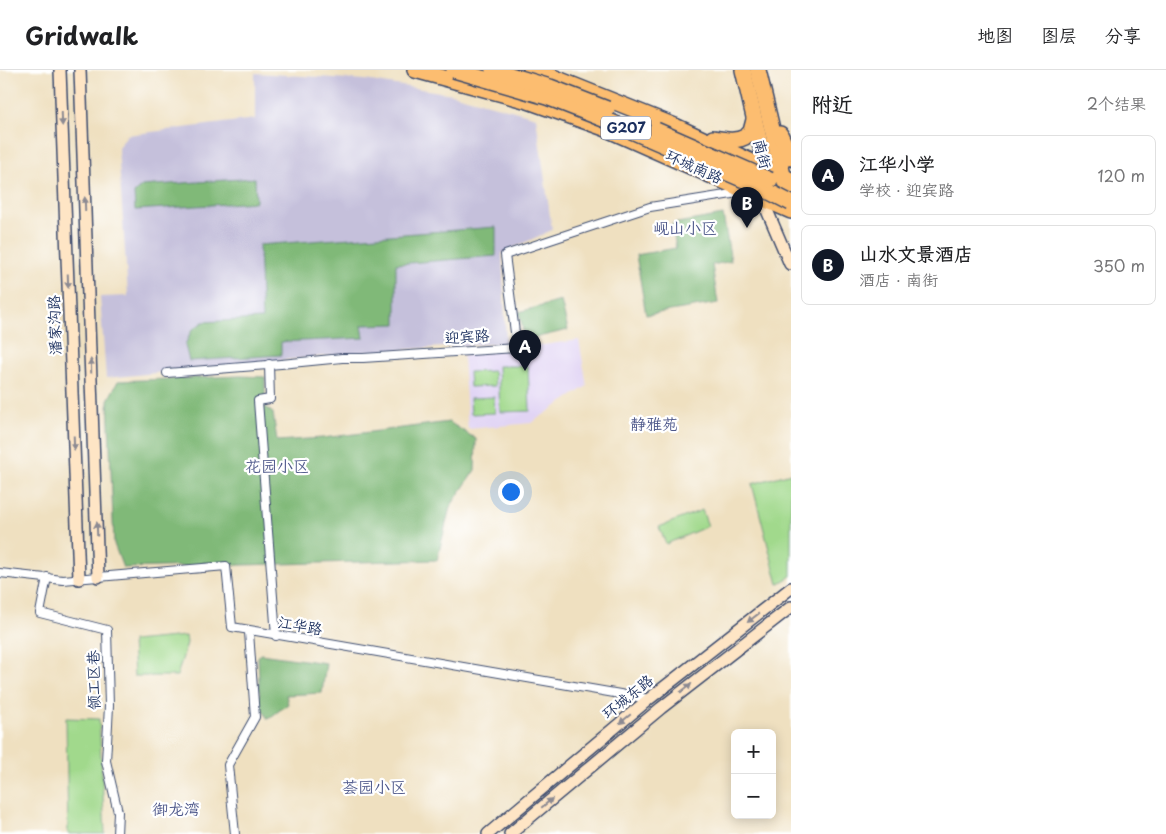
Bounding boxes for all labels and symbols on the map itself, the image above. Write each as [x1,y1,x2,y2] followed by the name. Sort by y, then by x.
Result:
[59,111,67,127] one-way arrow
[601,116,651,140] road number: G207
[749,136,778,171] street label: 南街
[663,143,727,188] street label: 环城南路
[731,187,763,228] pin: B
[81,196,89,212] one-way arrow
[653,215,717,239] district label: 岘山小区
[65,273,73,289] one-way arrow
[41,295,66,355] street label: 潘家沟路
[444,322,490,349] street label: 迎宾路
[509,330,541,371] pin: A
[86,358,94,374] one-way arrow
[630,411,678,435] district label: 静雅苑
[71,436,79,452] one-way arrow
[245,453,309,477] district label: 花园小区
[498,479,524,505] your location
[92,520,100,536] one-way arrow
[276,609,324,640] street label: 江华路
[747,613,760,624] one-way arrow
[80,650,105,710] street label: 领工区巷
[596,668,658,724] street label: 环城东路
[679,683,692,694] one-way arrow
[619,713,631,724] one-way arrow
[342,774,406,798] district label: 荟园小区
[152,796,200,820] district label: 御龙湾
[540,797,553,808] one-way arrow

